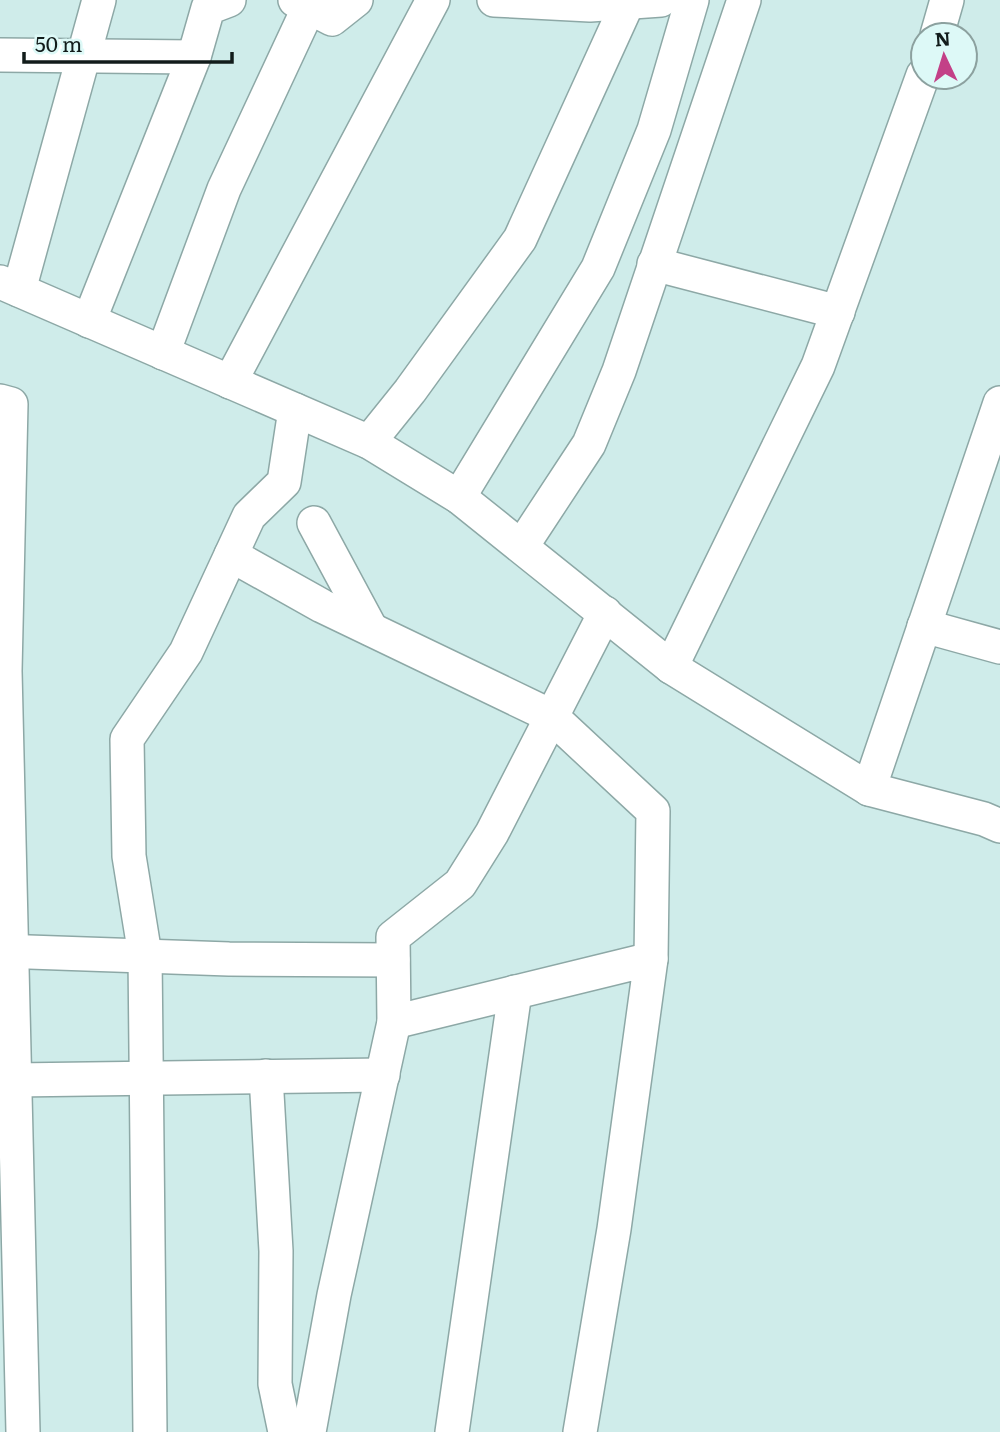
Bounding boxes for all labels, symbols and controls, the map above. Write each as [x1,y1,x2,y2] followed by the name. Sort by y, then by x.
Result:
[24,21,233,65] scale bar
[909,21,979,91] north arrow
[934,24,952,53] text: N
[35,27,82,58] text: 50 m

